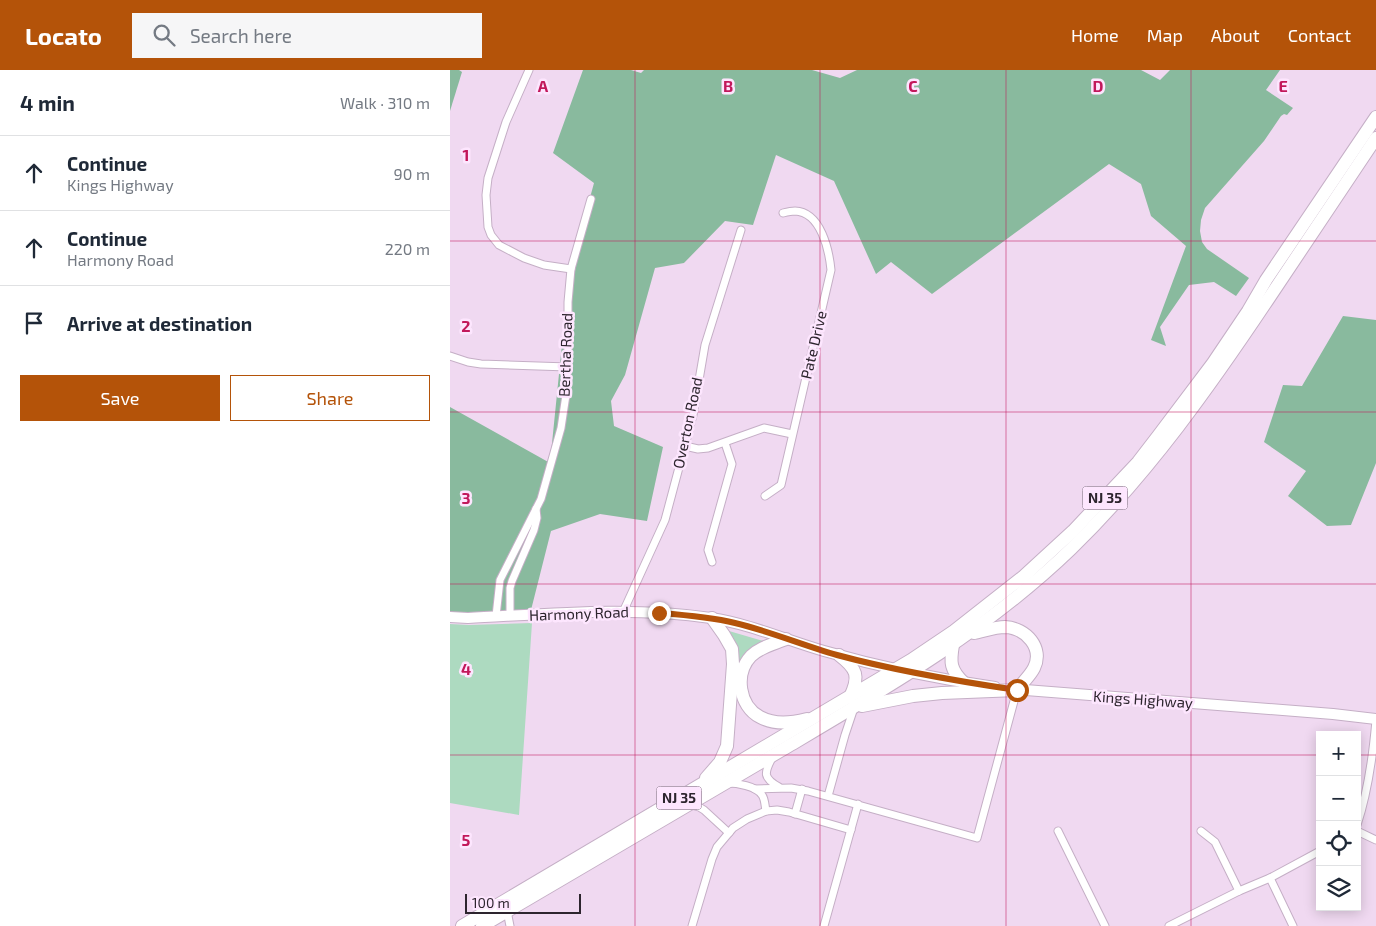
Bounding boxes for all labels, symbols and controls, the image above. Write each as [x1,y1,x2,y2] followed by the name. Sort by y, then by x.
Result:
[132,13,482,58] search box
[25,21,102,50] text: Locato
[150,21,178,49] icon: search
[190,24,292,47] text: Search here
[1071,24,1119,46] text: Home
[1147,24,1183,46] text: Map
[1211,24,1260,46] text: About
[1288,24,1351,46] text: Contact
[538,76,549,95] text: A
[723,76,733,95] text: B
[908,76,918,95] text: C
[1093,76,1104,95] text: D
[1278,76,1288,95] text: E
[20,90,75,115] text: 4 min
[340,93,430,112] text: Walk · 310 m
[463,145,469,164] text: 1
[67,152,147,175] text: Continue
[20,159,48,187] icon: ahead
[394,164,430,183] text: 90 m
[67,175,174,194] text: Kings Highway
[67,227,147,250] text: Continue
[20,234,48,262] icon: ahead
[385,239,430,258] text: 220 m
[67,250,174,269] text: Harmony Road
[20,309,48,337] icon: arrive
[796,309,830,381] street label: Pate Drive
[67,312,252,335] text: Arrive at destination
[555,313,575,397] street label: Bertha Road
[461,316,471,335] text: 2
[20,375,220,421] button: Save
[230,375,430,421] button: Share
[669,376,705,470] street label: Overton Road
[1082,486,1128,509] road number: NJ 35
[461,488,471,507] text: 3
[529,602,629,624] street label: Harmony Road
[648,602,671,625] route end
[461,659,471,678] text: 4
[1006,679,1029,702] route start
[1093,687,1194,711] street label: Kings Highway
[1316,731,1361,911] map controls
[1316,731,1361,776] button: +
[1316,776,1361,821] button: −
[656,786,702,810] road number: NJ 35
[1316,821,1361,866] button: locate
[462,830,471,849] text: 5
[1316,866,1361,911] button: layers
[465,891,581,914] scale bar
[472,894,510,911] text: 100 m

